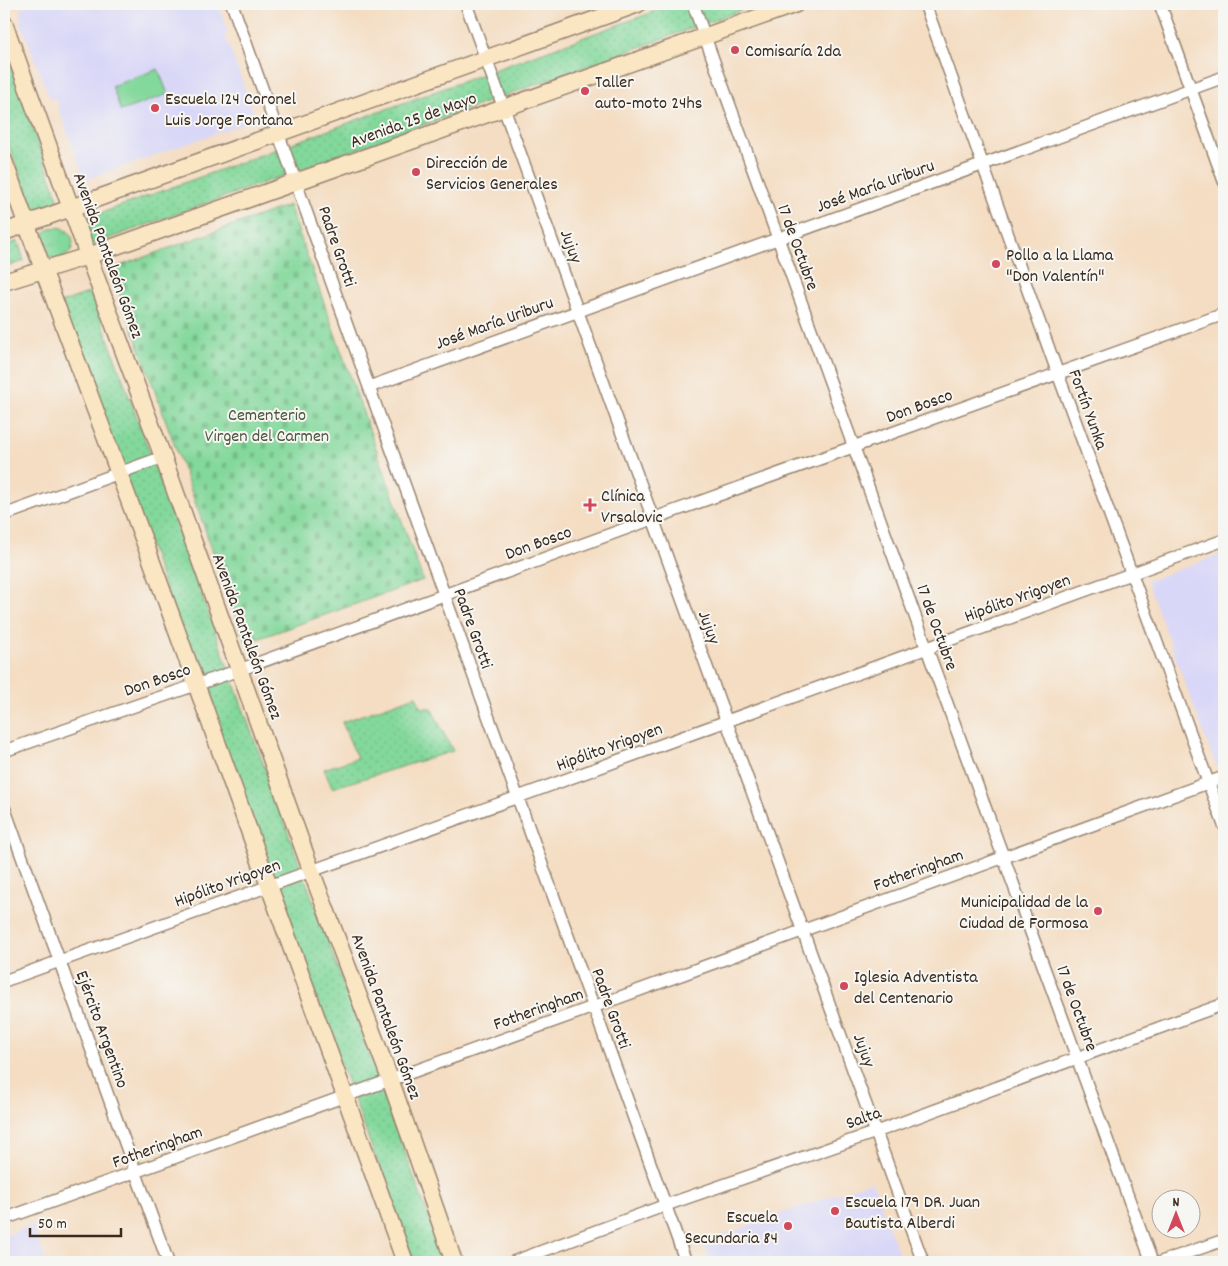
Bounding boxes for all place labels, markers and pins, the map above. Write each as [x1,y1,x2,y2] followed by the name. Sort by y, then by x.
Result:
[745,40,841,65] place label: Comisaría 2da
[729,44,741,56] marker: Comisaría 2da
[595,71,702,117] place label: Taller auto-moto 24hs
[579,85,591,97] marker: Taller auto-moto 24hs
[165,88,297,134] place label: Escuela 124 Coronel Luis Jorge Fontana
[149,102,161,114] marker: Escuela 124 Coronel Luis Jorge Fontana
[426,152,558,198] place label: Dirección de Servicios Generales
[410,166,422,178] marker: Dirección de Servicios Generales
[1006,244,1114,290] place label: Pollo a la Llama "Don Valentín"
[990,258,1002,270] marker: Pollo a la Llama "Don Valentín"
[601,485,663,531] place label: Clínica Vrsalovic
[583,498,597,512] marker: Clínica Vrsalovic
[959,891,1089,937] place label: Municipalidad de la Ciudad de Formosa
[1092,905,1104,917] marker: Municipalidad de la Ciudad de Formosa
[854,966,978,1012] place label: Iglesia Adventista del Centenario
[838,980,850,992] marker: Iglesia Adventista del Centenario
[845,1191,980,1237] place label: Escuela 179 DR. Juan Bautista Alberdi
[829,1205,841,1217] marker: Escuela 179 DR. Juan Bautista Alberdi
[685,1206,779,1252] place label: Escuela Secundaria 84
[782,1220,794,1232] marker: Escuela Secundaria 84

